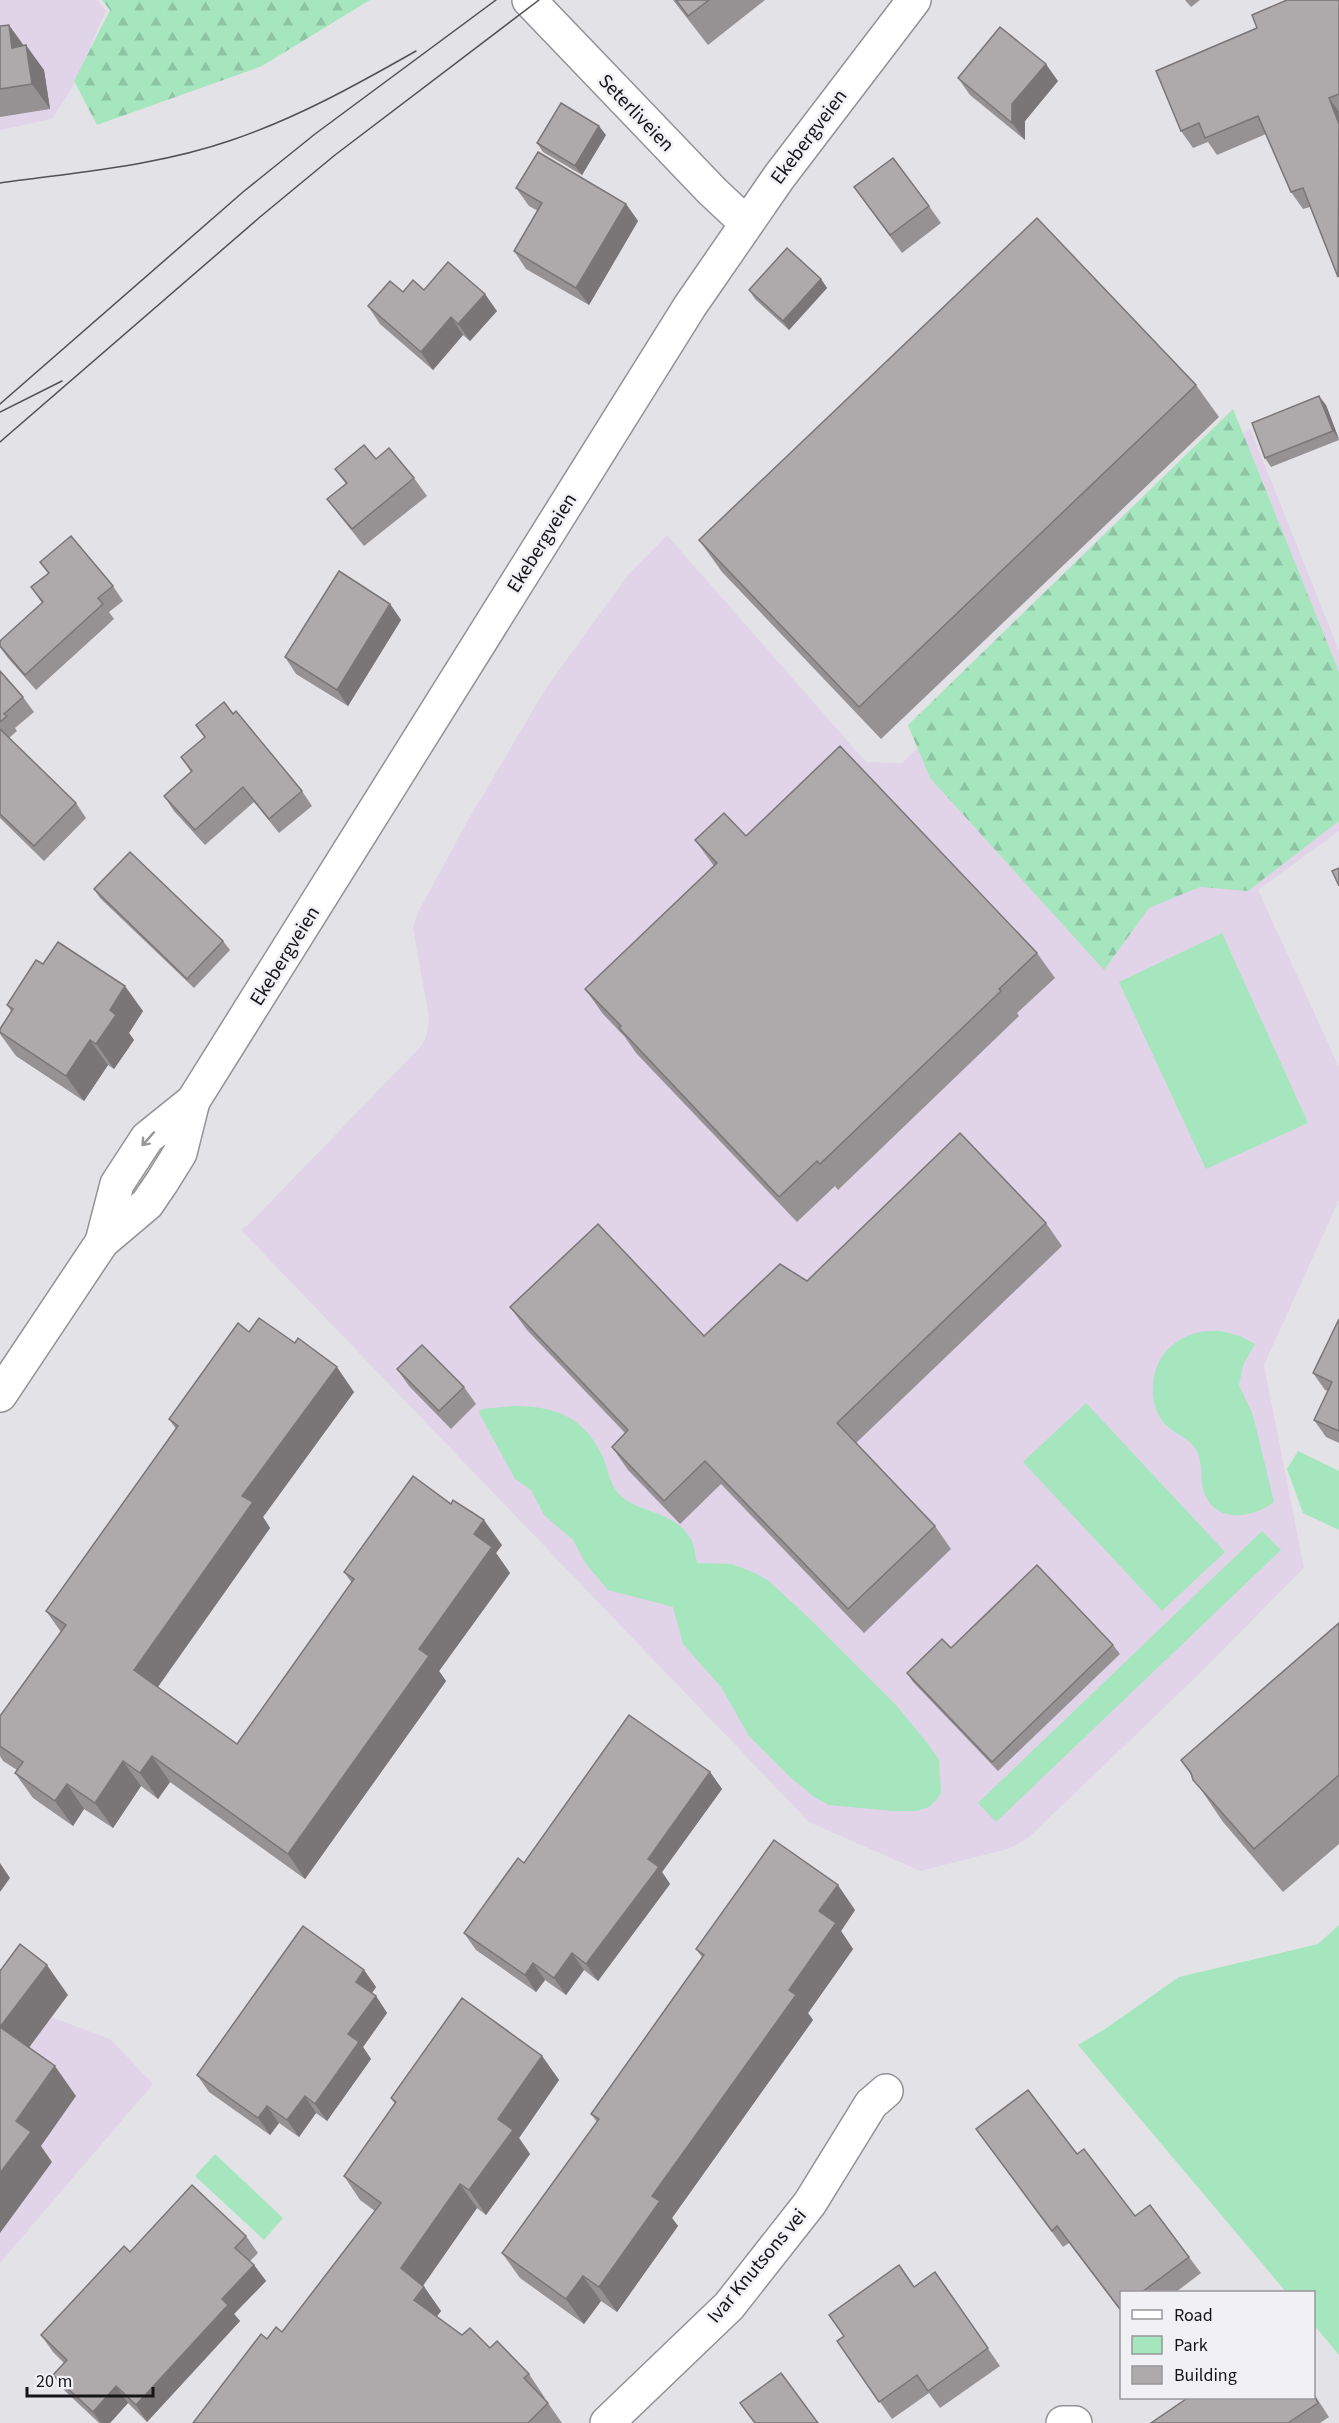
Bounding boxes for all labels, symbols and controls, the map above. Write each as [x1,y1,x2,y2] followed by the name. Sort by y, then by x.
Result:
[592,68,680,158] street label: Seterliveien
[764,84,854,190] street label: Ekebergveien
[500,488,584,598] street label: Ekebergveien
[243,901,327,1011] street label: Ekebergveien
[142,1131,155,1147] one-way arrow
[701,2203,813,2329] street label: Ivar Knutsons vei
[1120,2291,1315,2399] legend
[1174,2303,1213,2328] text: Road
[1174,2333,1208,2358] text: Park
[27,2360,153,2398] scale bar
[1174,2363,1237,2388] text: Building
[36,2369,72,2394] text: 20 m

